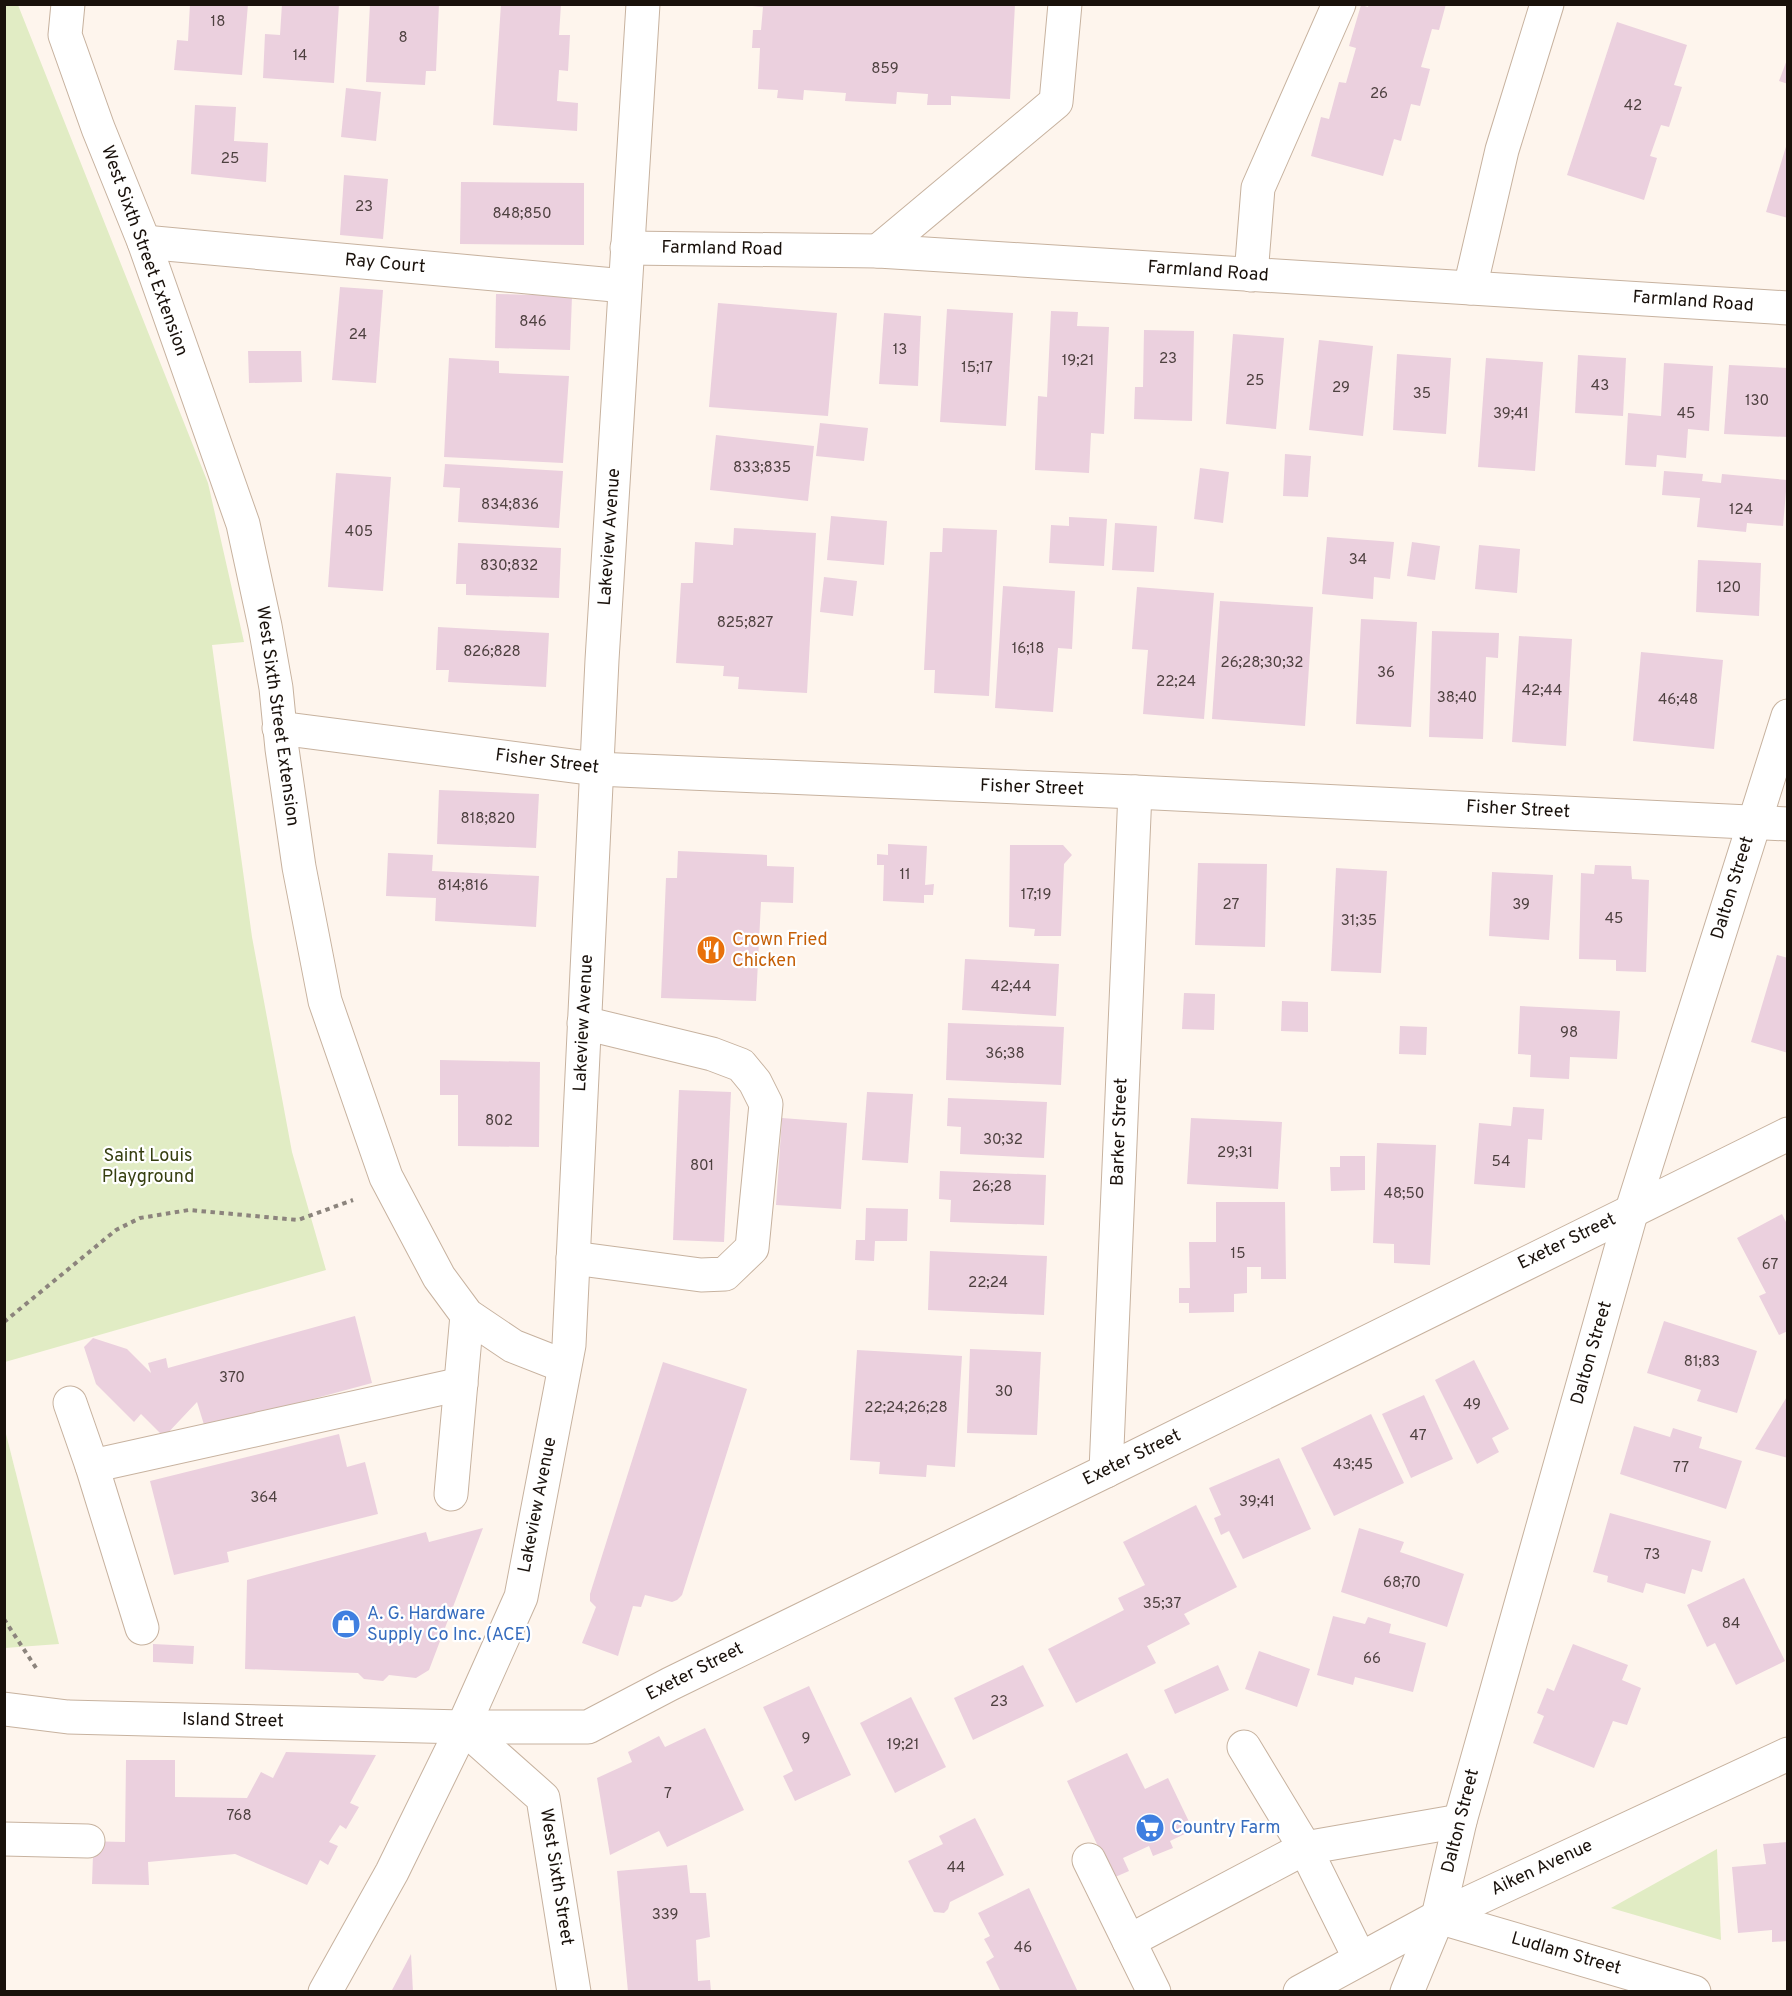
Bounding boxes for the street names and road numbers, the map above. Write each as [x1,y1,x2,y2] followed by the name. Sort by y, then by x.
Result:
[95,143,193,359] street label: West Sixth Street Extension
[661,236,783,262] street label: Farmland Road
[344,249,426,279] street label: Ray Court
[1147,256,1269,288] street label: Farmland Road
[1632,286,1754,318] street label: Farmland Road
[594,467,626,607] street label: Lakeview Avenue
[250,604,304,828] street label: West Sixth Street Extension
[494,744,600,780] street label: Fisher Street
[980,775,1084,801] street label: Fisher Street
[1465,796,1571,824] street label: Fisher Street
[1706,834,1760,942] street label: Dalton Street
[569,954,599,1092] street label: Lakeview Avenue
[1107,1077,1133,1187] street label: Barker Street
[1514,1208,1620,1276] street label: Exeter Street
[1566,1299,1618,1407] street label: Dalton Street
[1079,1424,1185,1492] street label: Exeter Street
[514,1435,562,1575] street label: Lakeview Avenue
[642,1638,748,1706] street label: Exeter Street
[182,1709,284,1733] street label: Island Street
[1437,1766,1485,1876] street label: Dalton Street
[534,1807,578,1947] street label: West Sixth Street
[1488,1834,1596,1902] street label: Aiken Avenue
[1508,1927,1624,1981] street label: Ludlam Street

